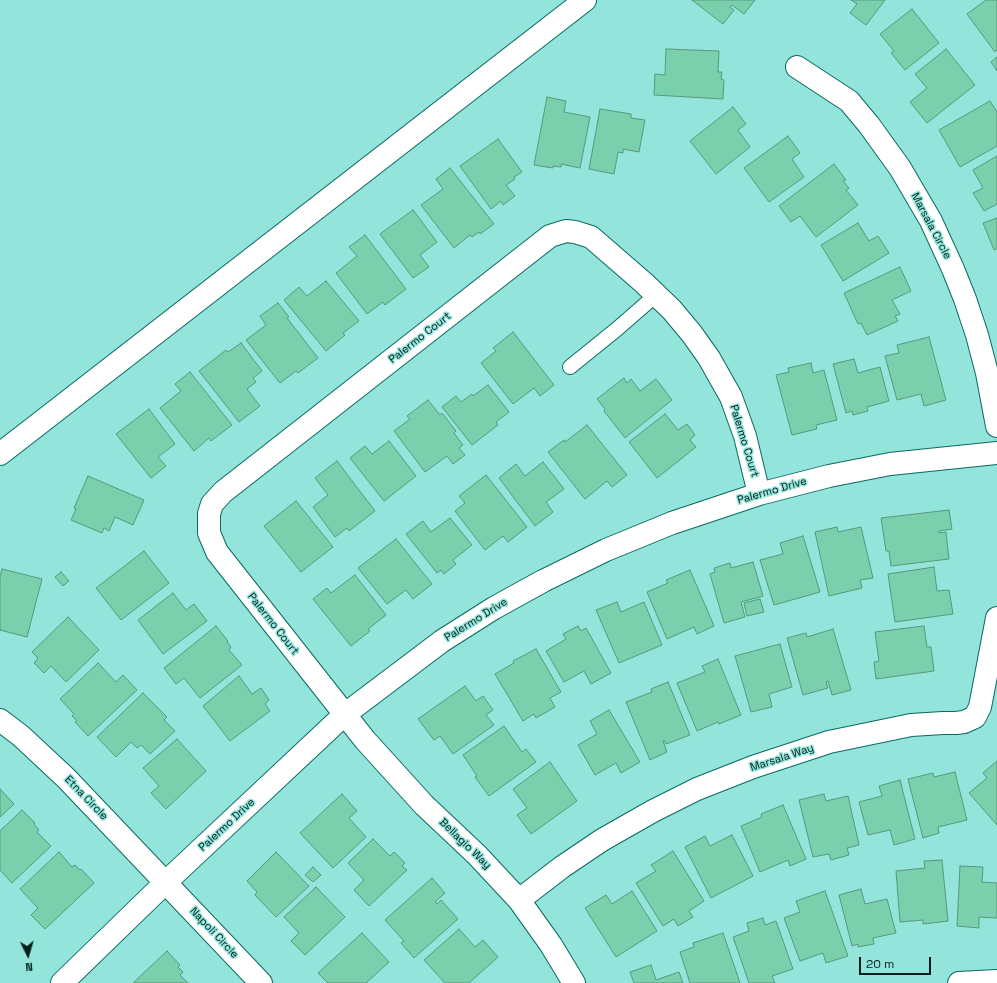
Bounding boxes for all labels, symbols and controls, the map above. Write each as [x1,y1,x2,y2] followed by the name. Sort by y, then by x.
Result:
[908,191,954,261] street label: Marsala Circle
[386,310,454,366] street label: Palermo Court
[727,403,761,479] street label: Palermo Court
[736,475,808,507] street label: Palermo Drive
[245,590,301,658] street label: Palermo Court
[442,595,510,645] street label: Palermo Drive
[748,741,816,775] street label: Marsala Way
[62,773,110,823] street label: Etna Circle
[196,796,258,854] street label: Palermo Drive
[436,816,494,872] street label: Bellagio Way
[187,905,241,961] street label: Napoli Circle
[8,935,48,975] north arrow
[861,949,933,975] scale bar
[866,956,894,972] text: 20 m
[25,960,33,974] text: N

